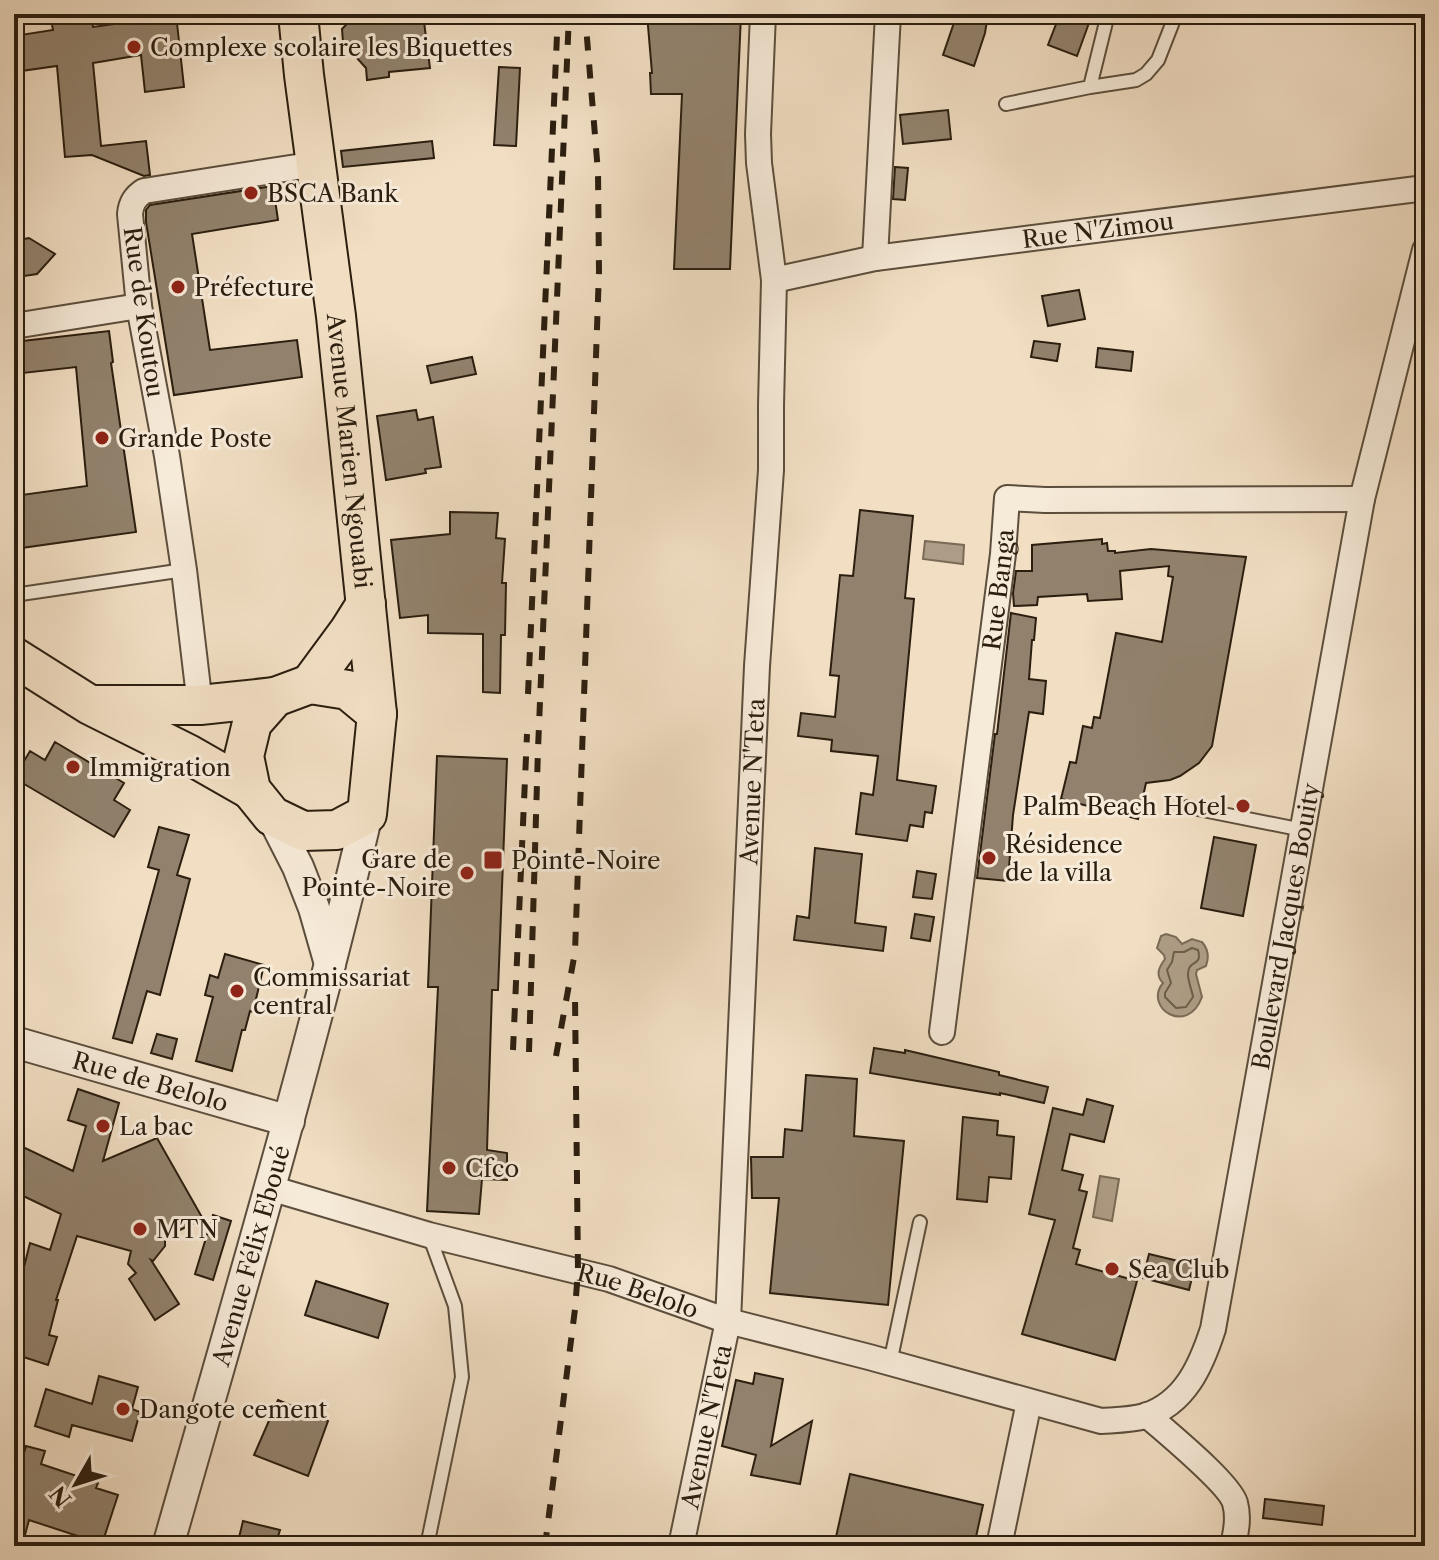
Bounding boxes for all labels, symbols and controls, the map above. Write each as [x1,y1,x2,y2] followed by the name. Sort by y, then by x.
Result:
[150,33,513,62] place label: Complexe scolaire les Biquettes
[125,38,143,56] marker: Complexe scolaire les Biquettes
[267,179,399,208] place label: BSCA Bank
[242,184,260,202] marker: BSCA Bank
[1020,206,1176,254] street label: Rue N'Zimou
[118,225,170,399] street label: Rue de Koutou
[194,273,314,302] place label: Préfecture
[169,278,187,296] marker: Préfecture
[321,311,378,590] street label: Avenue Marien Ngouabi
[118,424,272,453] place label: Grande Poste
[93,429,111,447] marker: Grande Poste
[976,528,1019,652] street label: Rue Banga
[734,697,770,866] street label: Avenue N'Teta
[89,753,231,782] place label: Immigration
[64,758,82,776] marker: Immigration
[1245,780,1325,1072] street label: Boulevard Jacques Bouity
[1022,792,1227,821] place label: Palm Beach Hotel
[1234,797,1252,815] marker: Palm Beach Hotel
[1005,830,1123,887] place label: Résidence de la villa
[302,845,451,902] place label: Gare de Pointe-Noire
[511,846,660,875] place label: Pointe-Noire
[482,849,504,871] marker: Pointe-Noire
[980,849,998,867] marker: Résidence de la villa
[458,864,476,882] marker: Gare de Pointe-Noire
[253,963,411,1020] place label: Commissariat central
[228,982,246,1000] marker: Commissariat central
[69,1045,232,1117] street label: Rue de Belolo
[119,1112,193,1141] place label: La bac
[94,1117,112,1135] marker: La bac
[205,1142,295,1370] street label: Avenue Félix Eboué
[465,1154,519,1183] place label: Cfco
[440,1159,458,1177] marker: Cfco
[156,1215,218,1244] place label: MTN
[131,1220,149,1238] marker: MTN
[1128,1255,1230,1284] place label: Sea Club
[574,1257,702,1324] street label: Rue Belolo
[1103,1260,1121,1278] marker: Sea Club
[674,1342,737,1512] street label: Avenue N'Teta
[139,1395,328,1424] place label: Dangote cement
[114,1400,132,1418] marker: Dangote cement
[36,1444,116,1524] north arrow
[44,1480,77,1512] text: N

